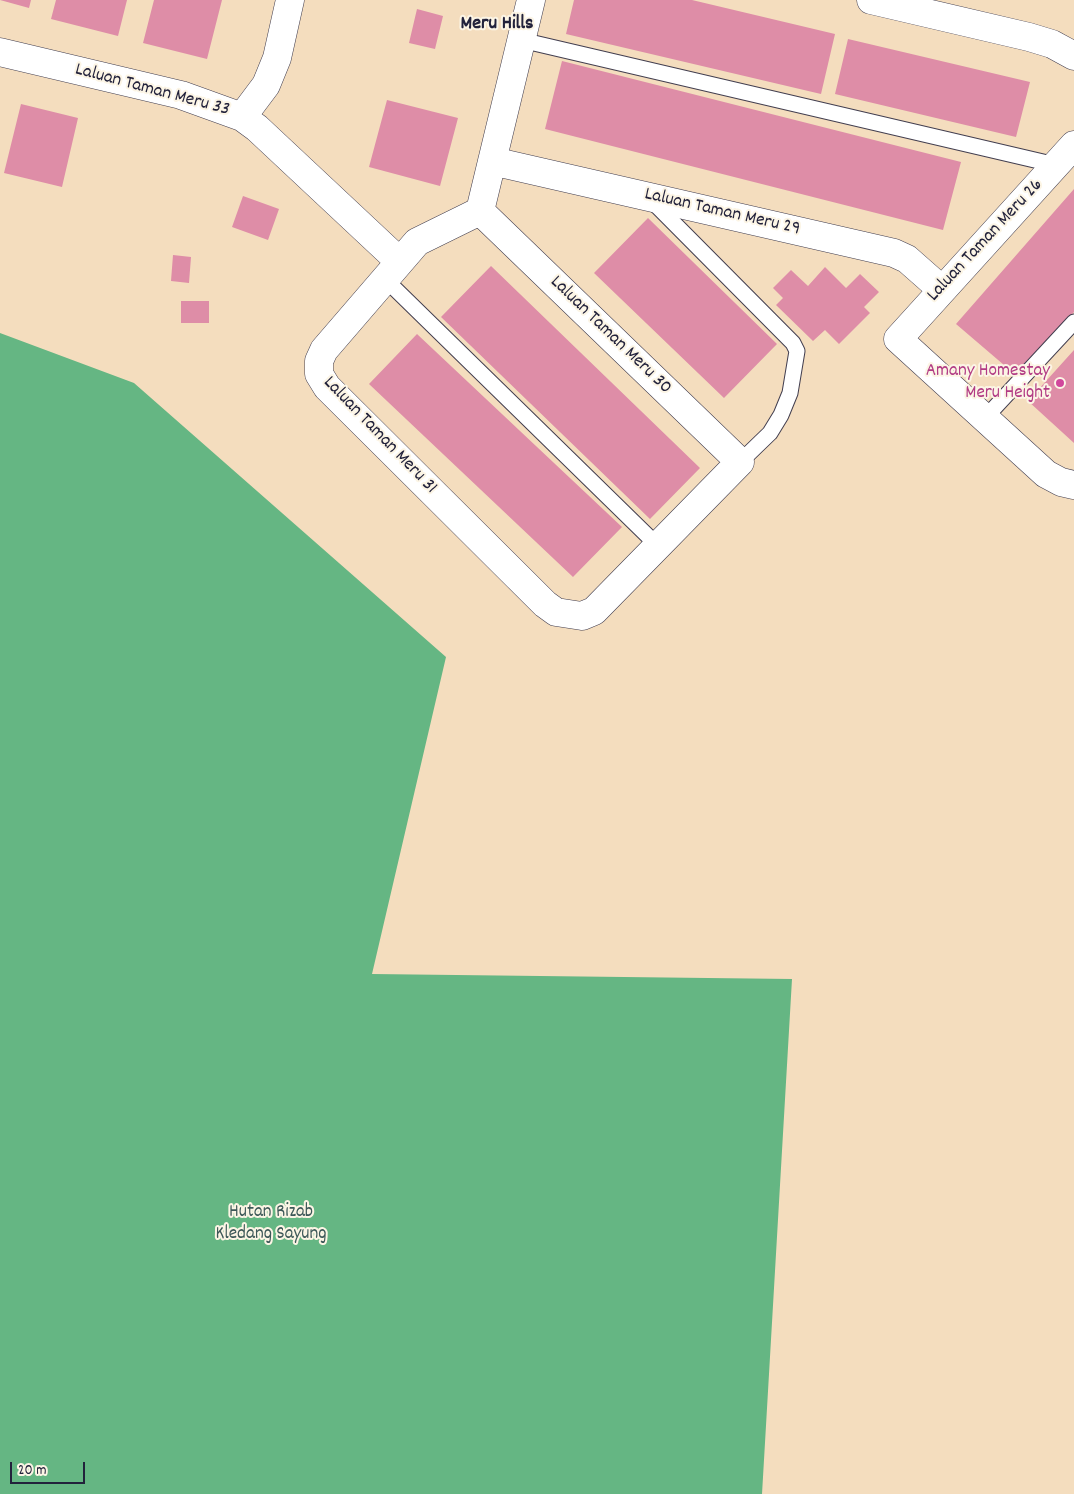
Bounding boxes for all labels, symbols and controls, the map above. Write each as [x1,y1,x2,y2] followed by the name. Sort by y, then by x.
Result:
[461,13,533,37] district label: Meru Hills
[72,59,232,123] street label: Laluan Taman Meru 33
[923,175,1049,307] street label: Laluan Taman Meru 26
[642,184,802,242] street label: Laluan Taman Meru 29
[544,272,676,400] street label: Laluan Taman Meru 30
[926,361,1050,405] place label: Amany Homestay Meru Height
[317,372,441,500] street label: Laluan Taman Meru 31
[1054,377,1066,389] marker: Amany Homestay Meru Height
[215,1202,327,1246] park label: Hutan Rizab Kledang Sayung
[12,1452,88,1484] scale bar
[18,1460,46,1482] text: 20 m

